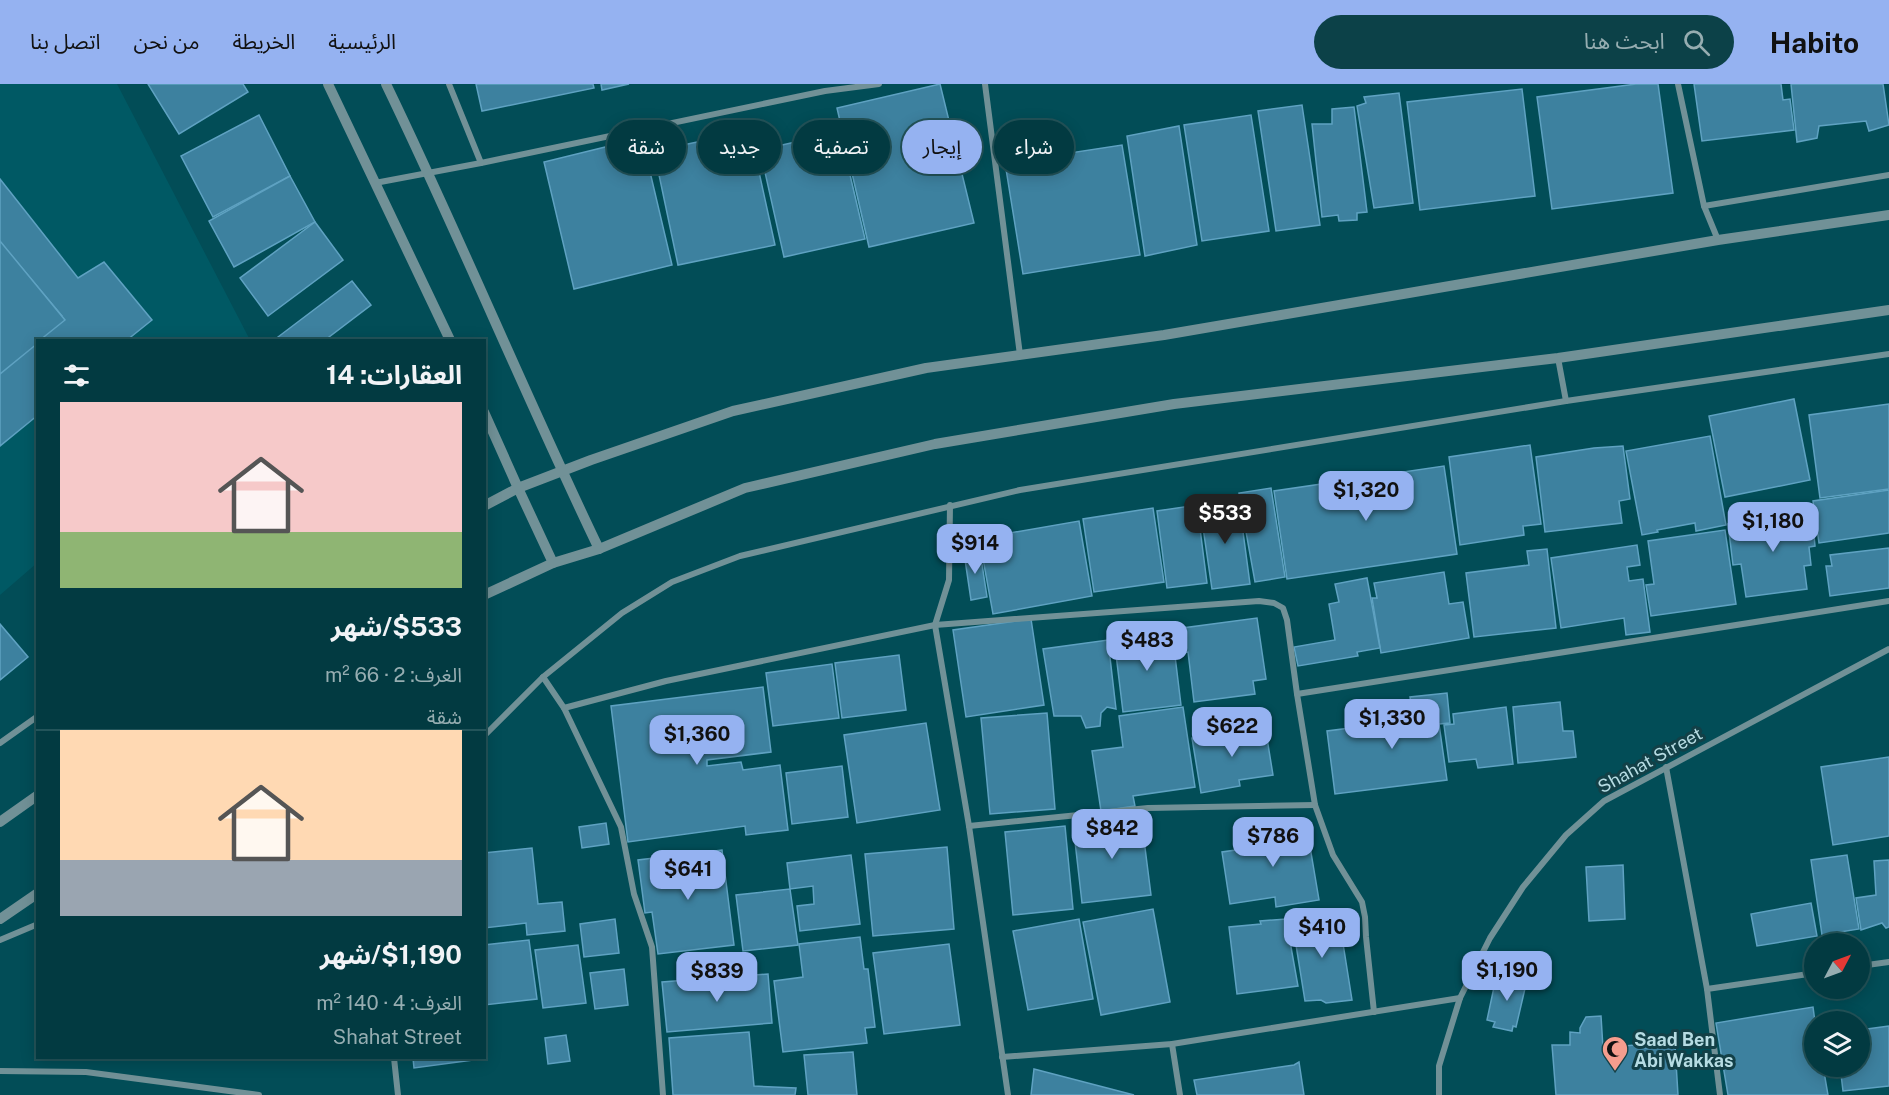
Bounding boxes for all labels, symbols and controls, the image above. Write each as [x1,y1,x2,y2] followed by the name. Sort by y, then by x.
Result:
[1314,15,1734,69] search box
[1680,26,1713,59] icon: search
[1770,26,1859,59] text: Habito
[1584,28,1665,54] text: ابحث هنا
[30,29,101,54] text: اتصل بنا
[134,29,199,54] text: من نحن
[232,29,295,54] text: الخريطة
[328,29,396,54] text: الرئيسية
[607,120,686,174] chip: شقة
[698,120,781,174] chip: جديد
[793,120,890,174] chip: تصفية
[902,120,982,174] chip: إيجار
[994,120,1074,174] chip: شراء
[60,359,93,392] icon: filters
[326,359,462,390] text: العقارات: 14
[207,441,315,549] icon: home
[1317,471,1415,522] pin: $1,320
[1333,478,1399,502] text: $1,320
[1189,494,1261,545] pin: $533
[1198,501,1252,525] text: $533
[1724,502,1822,553] pin: $1,180
[1742,509,1804,533] text: $1,180
[939,524,1011,575] pin: $914
[951,531,999,555] text: $914
[331,611,462,642] text: $533/شهر
[1111,621,1183,672] pin: $483
[1120,628,1174,652] text: $483
[325,663,462,687] text: الغرف: 2 · 66 m²
[1343,699,1441,750] pin: $1,330
[427,705,462,729] text: شقة
[1358,706,1426,730] text: $1,330
[1196,707,1268,758] pin: $622
[1206,714,1258,738] text: $622
[648,715,746,766] pin: $1,360
[664,722,731,746] text: $1,360
[1594,723,1706,797] street label: Shahat Street
[207,769,315,877] icon: home
[1076,809,1148,860] pin: $842
[1086,816,1138,840] text: $842
[1237,817,1309,868] pin: $786
[1247,824,1299,848] text: $786
[652,850,724,901] pin: $641
[664,857,712,881] text: $641
[1286,908,1358,959] pin: $410
[1298,915,1346,939] text: $410
[1804,933,1870,999] north arrow
[1804,933,1870,1077] map controls
[320,939,462,970] text: $1,190/شهر
[1458,951,1556,1002] pin: $1,190
[681,952,753,1003] pin: $839
[1476,958,1538,982] text: $1,190
[690,959,744,983] text: $839
[316,991,462,1015] text: الغرف: 4 · 140 m²
[1804,1011,1870,1077] button: layers
[333,1025,462,1049] text: Shahat Street
[1634,1029,1733,1071] place label: Saad Ben Abi Wakkas
[1600,1034,1630,1072] mosque icon: Saad Ben Abi Wakkas

